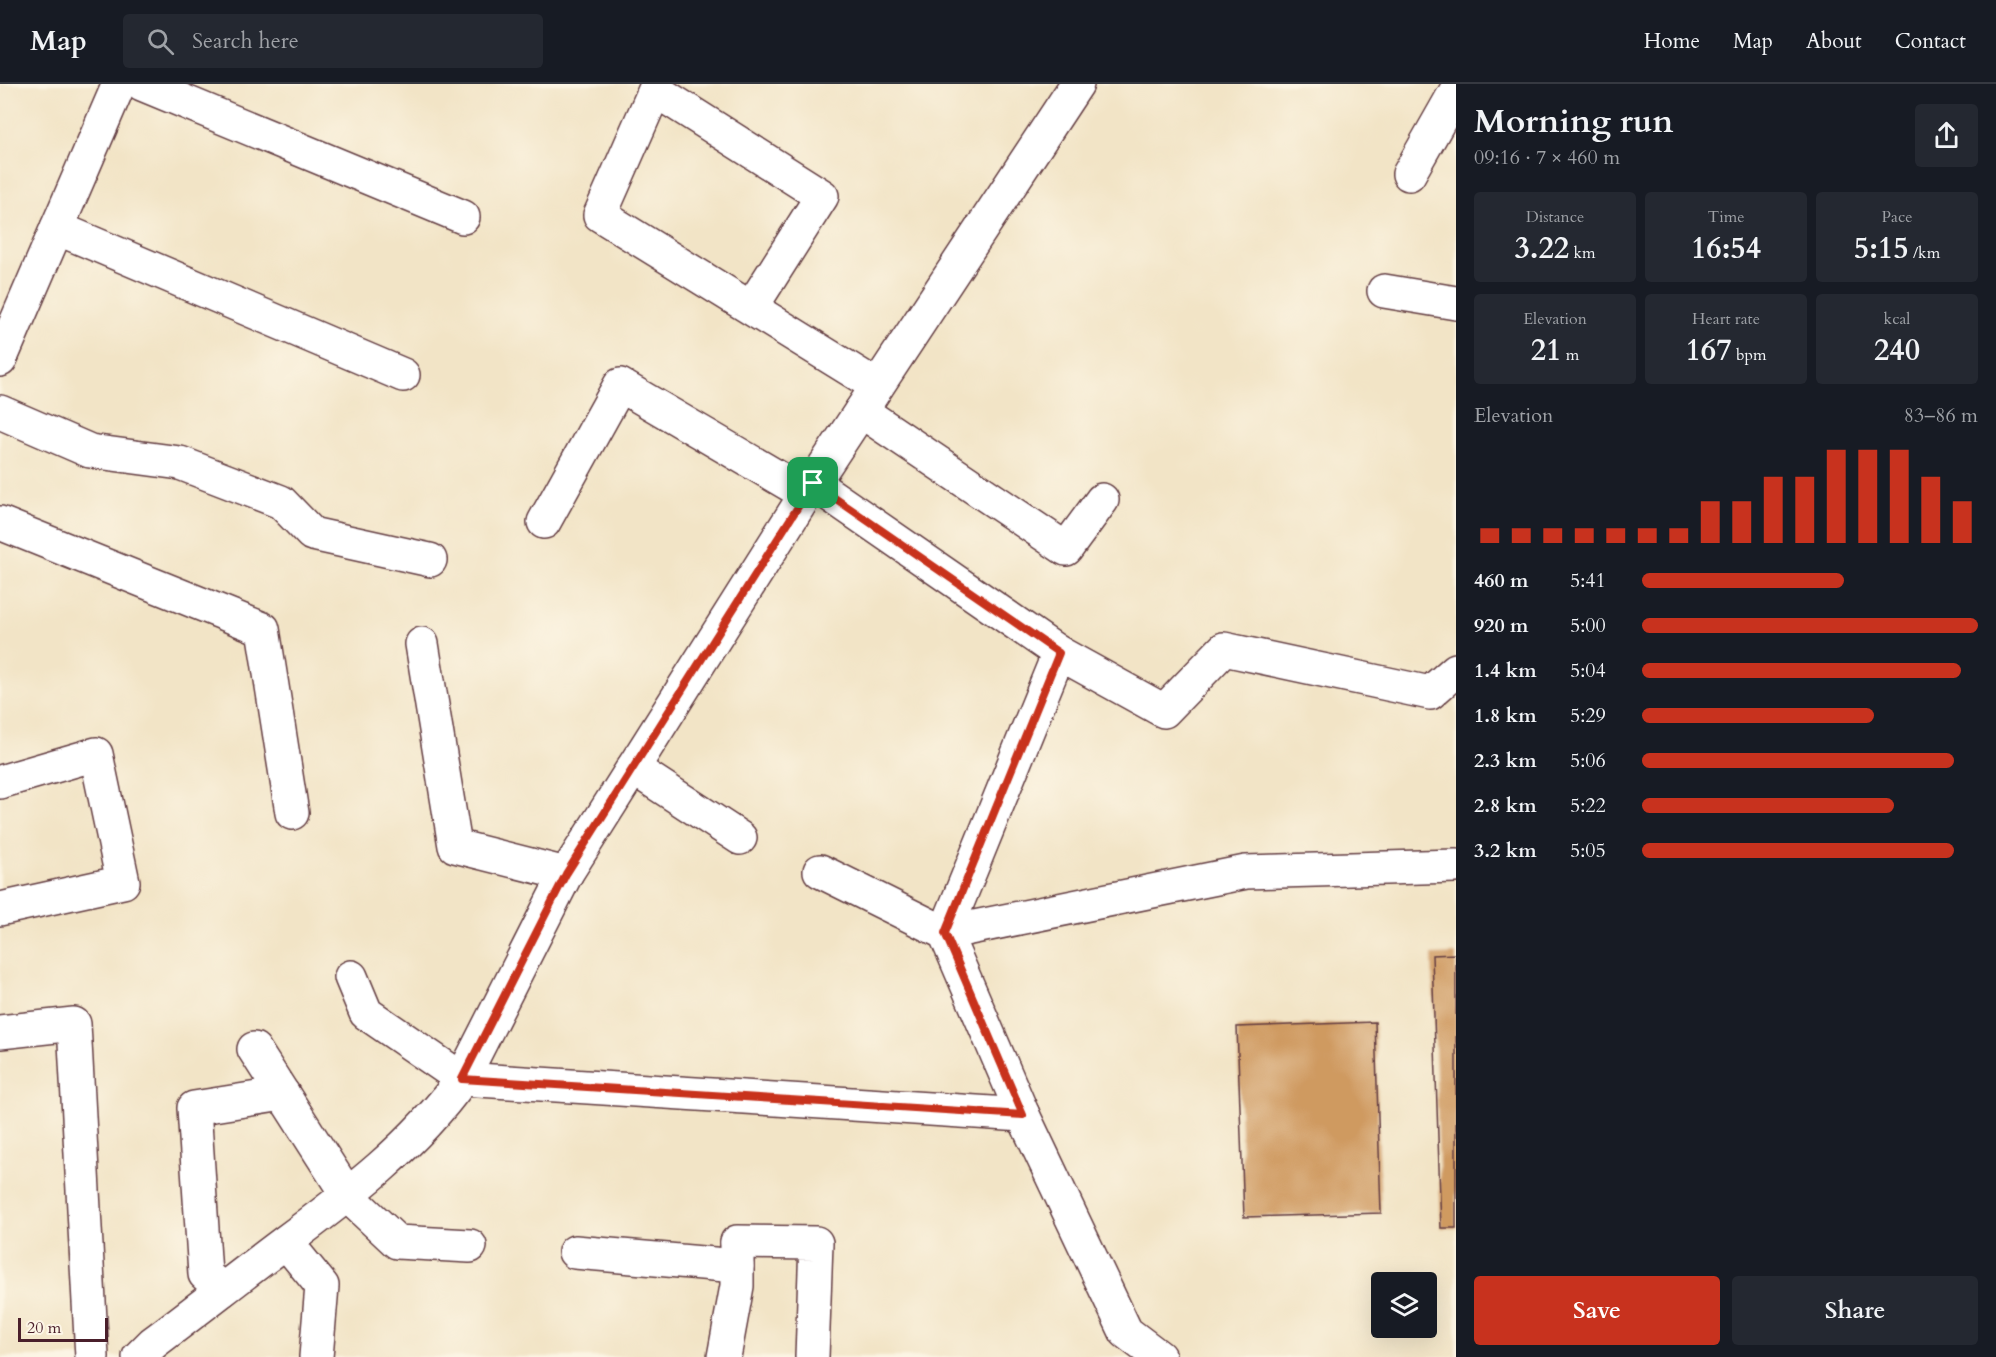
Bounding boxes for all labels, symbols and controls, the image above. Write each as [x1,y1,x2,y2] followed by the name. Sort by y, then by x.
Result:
[123,14,543,68] search box
[30,22,87,60] text: Map
[144,25,177,58] icon: search
[192,26,299,56] text: Search here
[1644,27,1700,56] text: Home
[1733,27,1773,56] text: Map
[1806,27,1862,56] text: About
[1895,27,1966,56] text: Contact
[1474,99,1674,144] text: Morning run
[1915,104,1978,167] button: share
[1474,144,1620,171] text: 09:16 · 7 × 460 m
[1526,206,1584,228] text: Distance
[1707,206,1745,228] text: Time
[1882,206,1912,228] text: Pace
[1514,228,1569,269] text: 3.22
[1691,228,1761,269] text: 16:54
[1854,228,1909,269] text: 5:15
[1569,242,1596,264] text: km
[1909,242,1940,264] text: /km
[1523,308,1587,330] text: Elevation
[1692,308,1760,330] text: Heart rate
[1884,308,1910,330] text: kcal
[1531,330,1561,371] text: 21
[1685,330,1732,371] text: 167
[1874,330,1920,371] text: 240
[1561,344,1579,366] text: m
[1732,344,1767,366] text: bpm
[1474,402,1553,429] text: Elevation
[1904,402,1978,429] text: 83–86 m
[787,457,838,508] pin
[796,466,829,499] icon: arrive
[1474,567,1529,594] text: 460 m
[1570,567,1606,594] text: 5:41
[1474,612,1529,639] text: 920 m
[1570,612,1606,639] text: 5:00
[1474,657,1537,684] text: 1.4 km
[1570,657,1606,684] text: 5:04
[1474,702,1537,729] text: 1.8 km
[1570,702,1606,729] text: 5:29
[1474,747,1537,774] text: 2.3 km
[1570,747,1606,774] text: 5:06
[1474,792,1537,819] text: 2.8 km
[1570,792,1606,819] text: 5:22
[1474,837,1537,864] text: 3.2 km
[1570,837,1606,864] text: 5:05
[1371,1272,1437,1338] map controls
[1371,1272,1437,1338] button: layers
[1474,1276,1720,1345] button: Save
[1732,1276,1978,1345] button: Share
[18,1315,108,1342] scale bar
[27,1317,61,1339] text: 20 m

